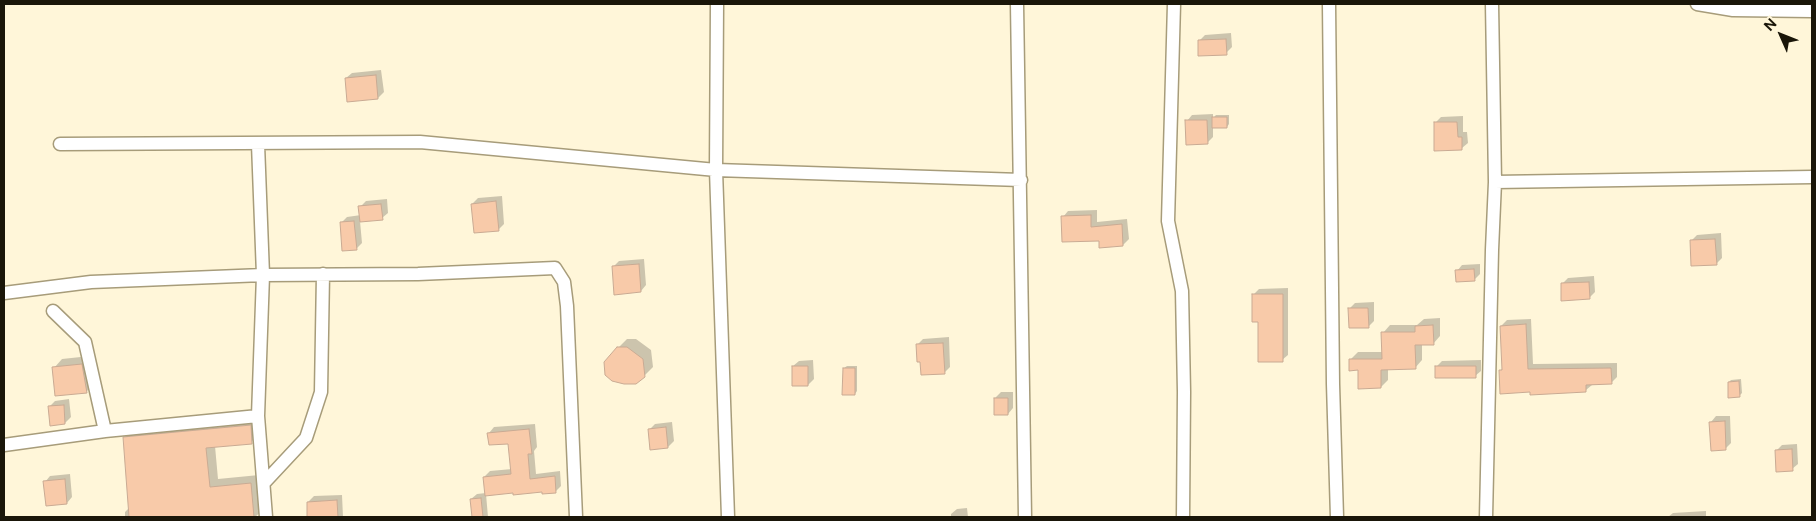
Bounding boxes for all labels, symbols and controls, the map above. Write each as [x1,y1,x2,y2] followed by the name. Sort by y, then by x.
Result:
[1756,10,1806,60] north arrow
[1761,15,1780,34] text: N

